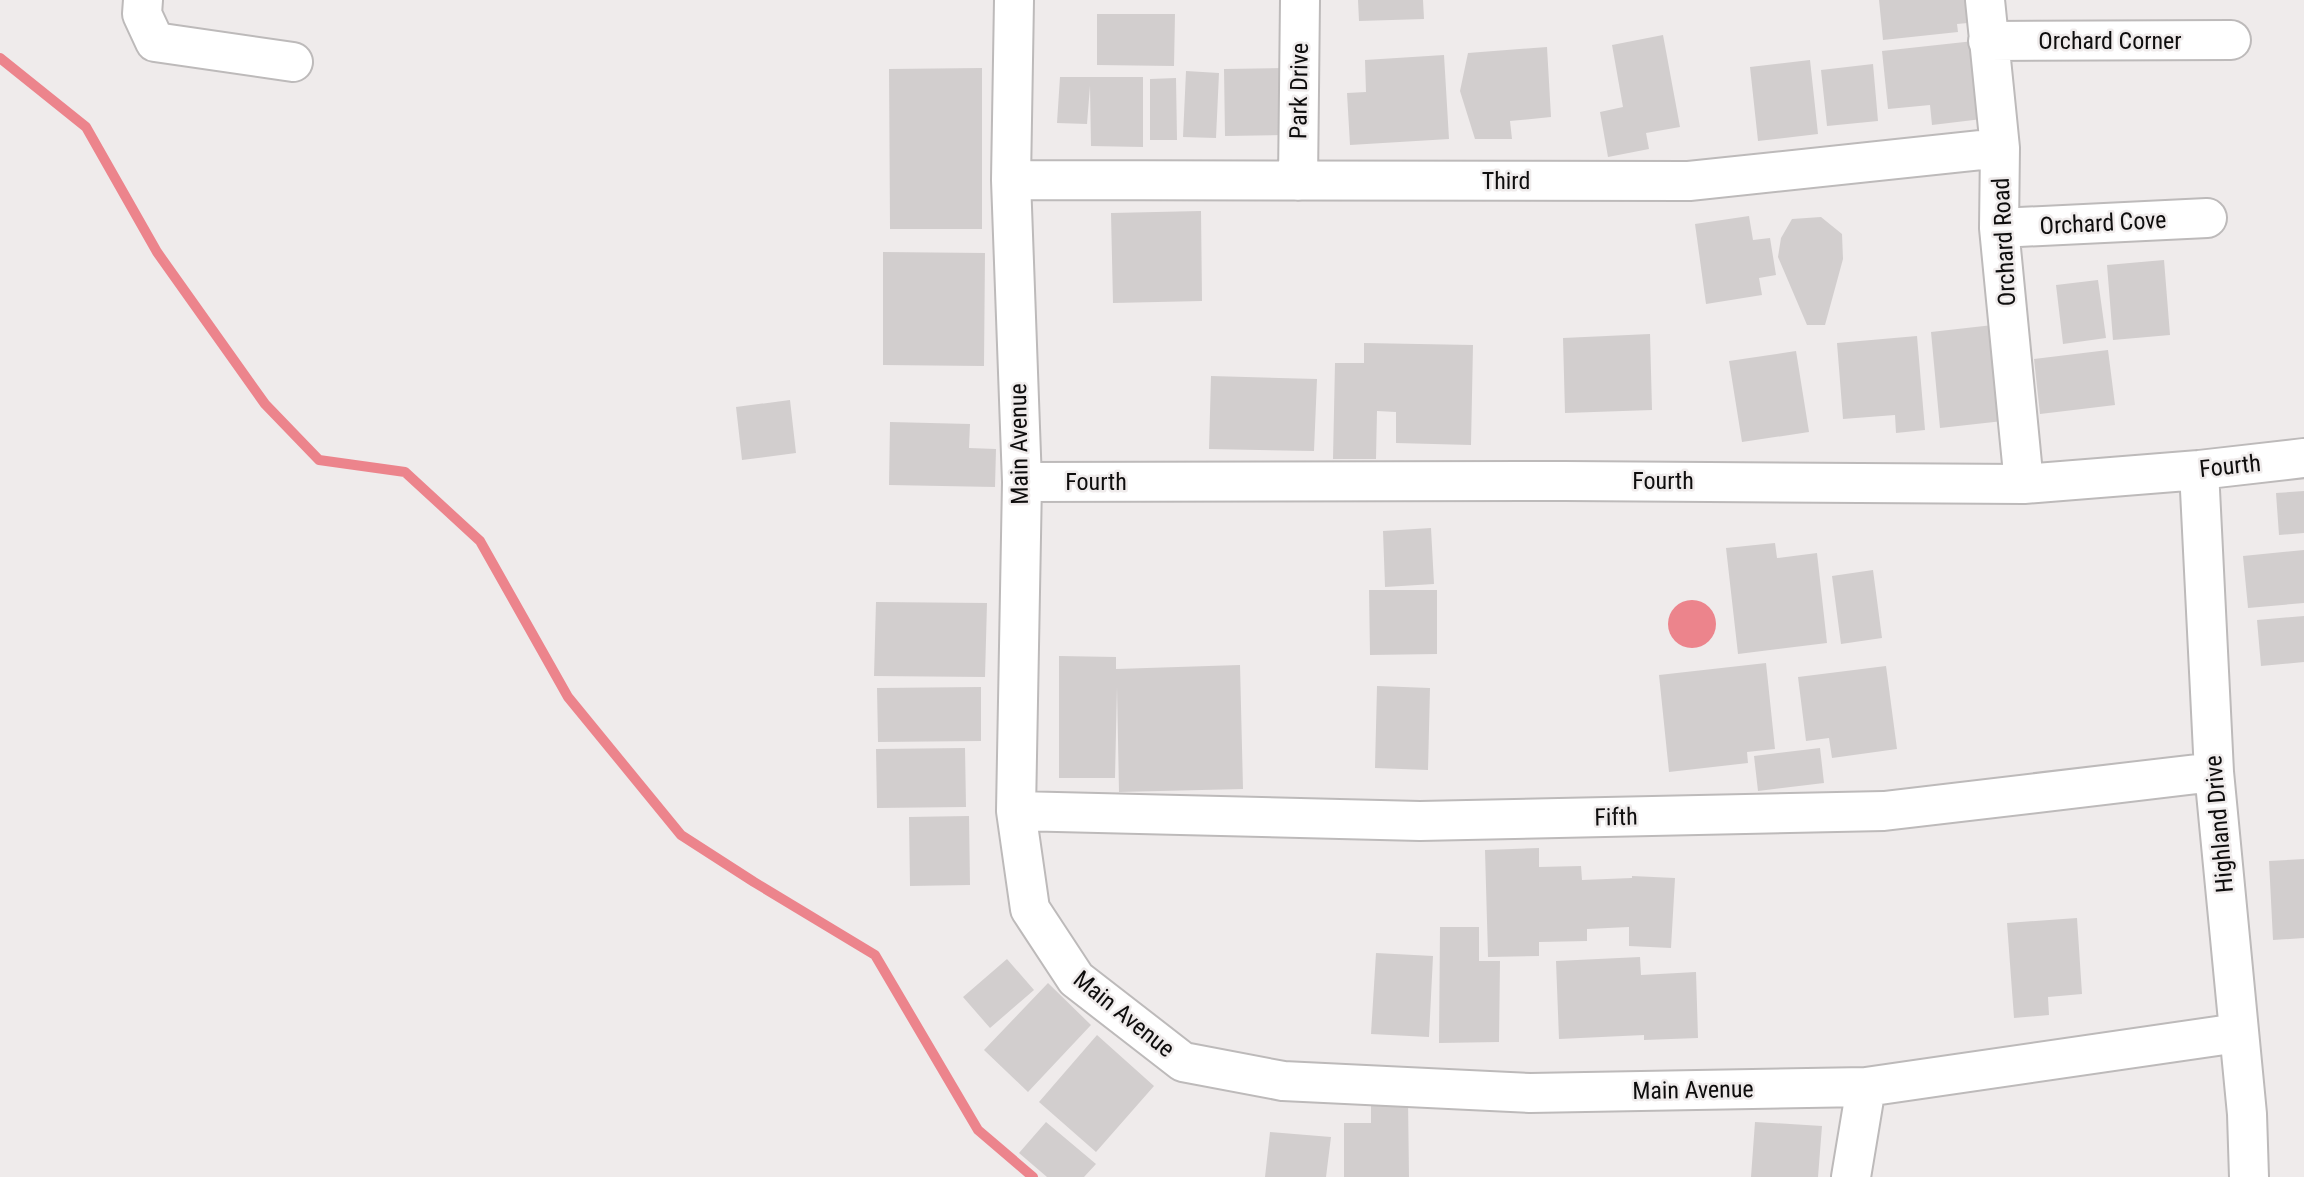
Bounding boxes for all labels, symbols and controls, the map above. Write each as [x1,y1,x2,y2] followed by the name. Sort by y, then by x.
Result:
[2038,27,2182,55] street label: Orchard Corner
[1284,43,1314,139] street label: Park Drive
[1482,167,1530,195] street label: Third
[1987,177,2021,307] street label: Orchard Road
[2039,206,2167,240] street label: Orchard Cove
[1004,383,1034,505] street label: Main Avenue
[2198,449,2262,483] street label: Fourth
[1632,467,1694,495] street label: Fourth
[1065,468,1127,496] street label: Fourth
[2199,754,2239,894] street label: Highland Drive
[1594,803,1638,831] street label: Fifth
[1068,965,1180,1063] street label: Main Avenue
[1632,1075,1754,1105] street label: Main Avenue

